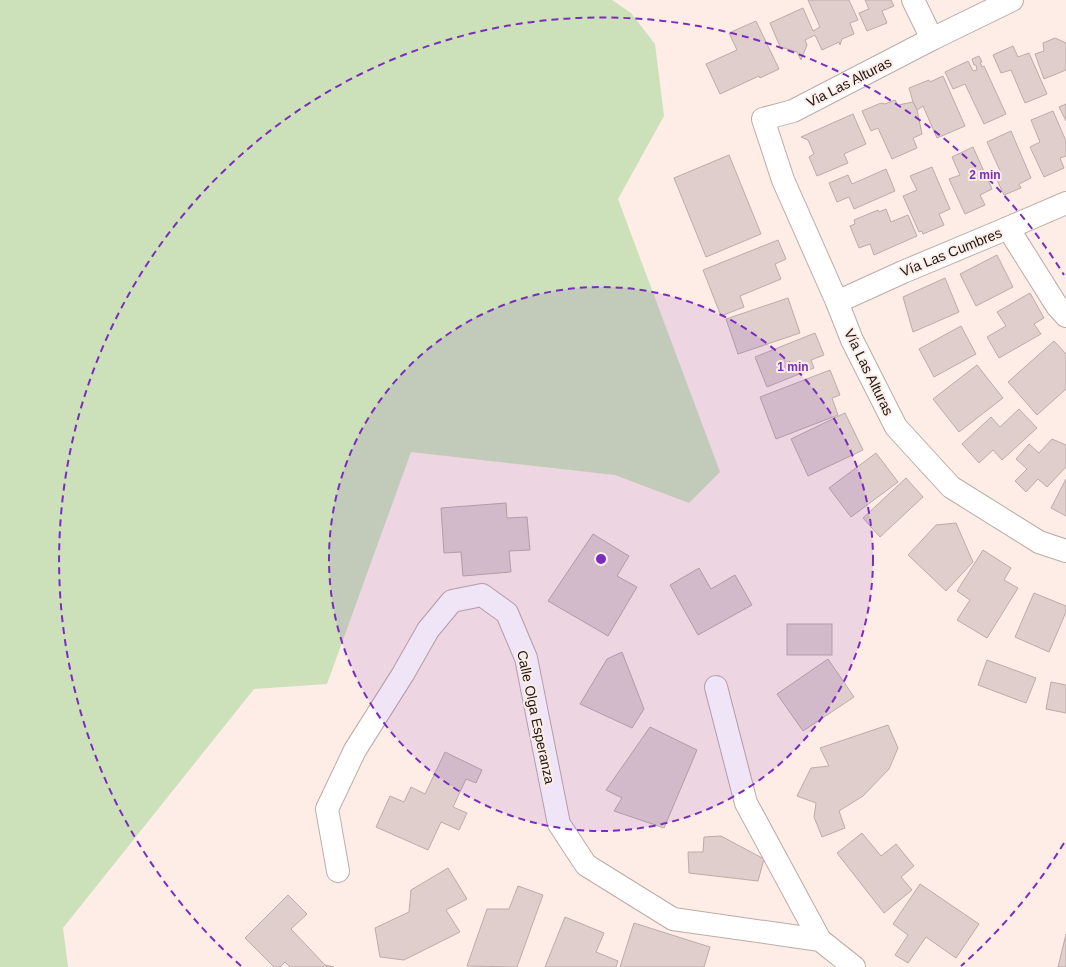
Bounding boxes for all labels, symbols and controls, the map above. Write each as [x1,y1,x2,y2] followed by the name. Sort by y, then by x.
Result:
[804,54,894,110] street label: Via Las Alturas
[969,168,1001,182] text: 2 min
[898,224,1004,280] street label: Vía Las Cumbres
[841,326,897,418] street label: Vía Las Alturas
[777,360,809,374] text: 1 min
[594,552,608,566] centre of rings
[514,649,558,785] street label: Calle Olga Esperanza

